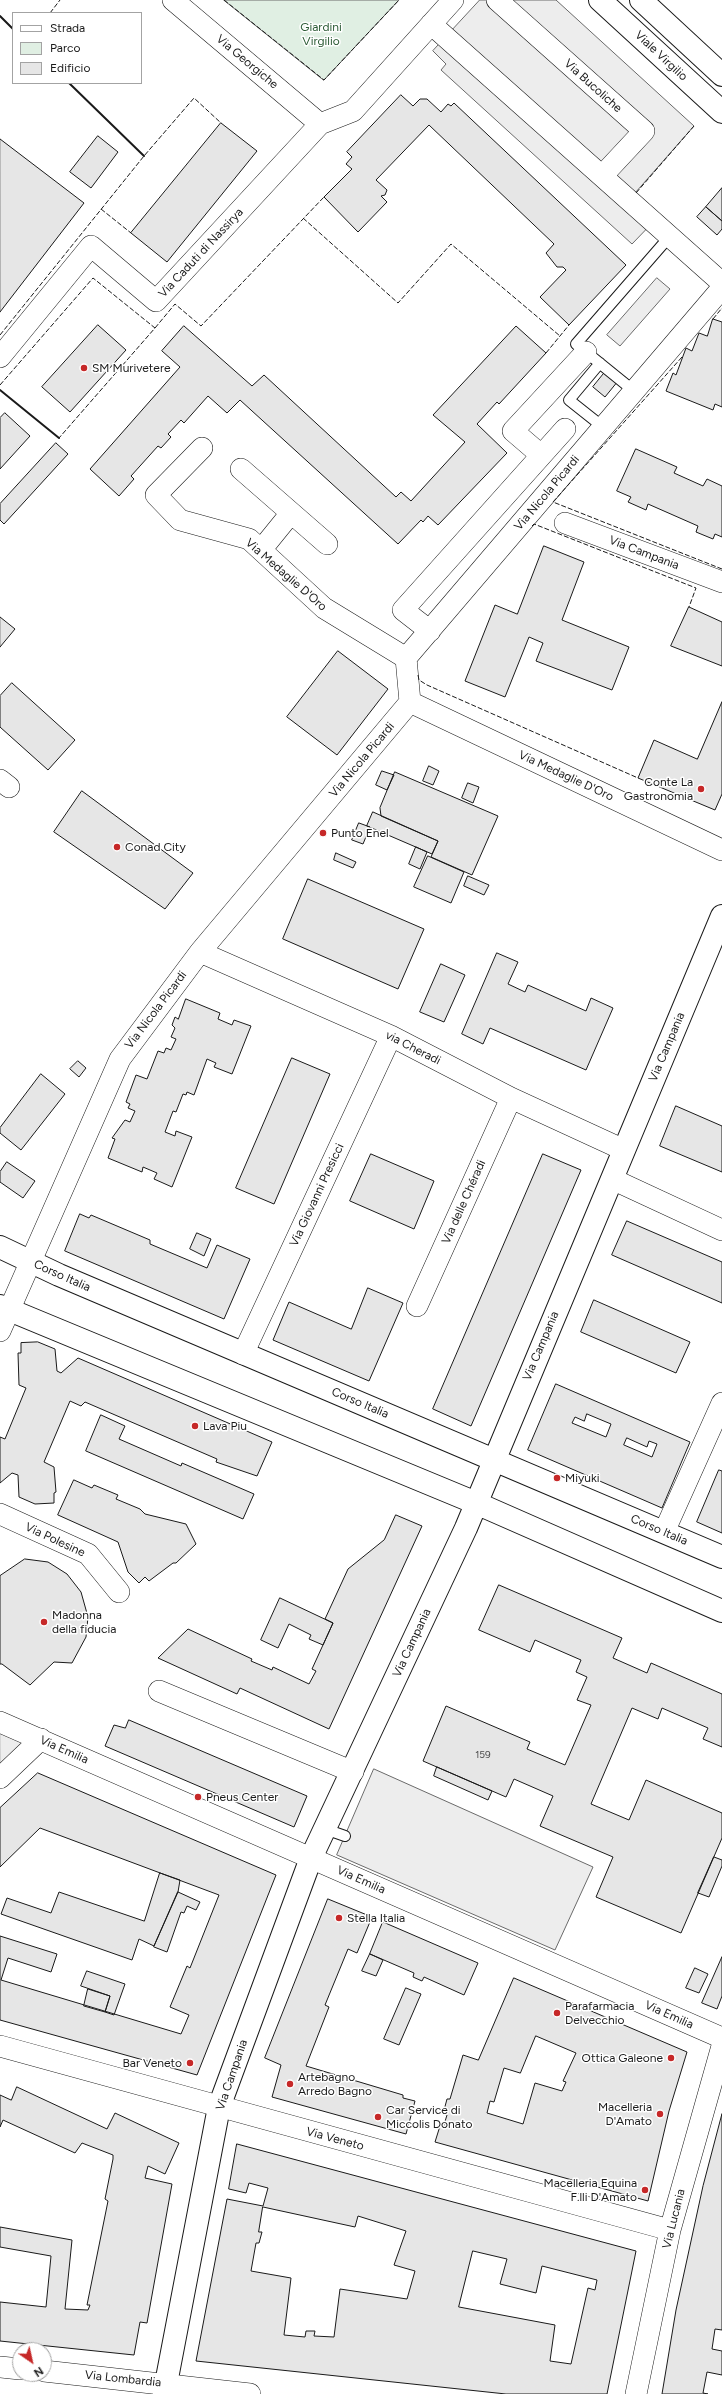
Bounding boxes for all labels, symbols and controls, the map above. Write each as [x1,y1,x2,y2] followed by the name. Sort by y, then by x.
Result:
[12,12,142,84] legend
[300,20,342,48] park label: Giardini Virgilio
[50,21,85,35] text: Strada
[632,28,690,84] street label: Viale Virgilio
[213,32,281,92] street label: Via Georgiche
[50,41,80,55] text: Parco
[561,56,625,116] street label: Via Bucoliche
[50,61,90,75] text: Edificio
[156,205,246,301] street label: Via Caduti di Nassirya
[92,361,170,375] place label: SM Murivetere
[79,363,89,373] marker: SM Murivetere
[511,453,583,533] street label: Via Nicola Picardi
[607,533,681,573] street label: Via Campania
[242,536,330,614] street label: Via Medaglie D'Oro
[326,720,398,800] street label: Via Nicola Picardi
[516,748,616,804] street label: Via Medaglie D'Oro
[624,775,693,803] place label: Conte La Gastronomia
[696,784,706,794] marker: Conte La Gastronomia
[331,826,389,840] place label: Punto Enel
[318,828,328,838] marker: Punto Enel
[125,840,186,854] place label: Conad City
[112,842,122,852] marker: Conad City
[122,968,190,1052] street label: Via Nicola Picardi
[646,1010,688,1084] street label: Via Campania
[383,1028,443,1068] street label: via Cheradi
[287,1141,347,1249] street label: Via Giovanni Presicci
[439,1158,489,1246] street label: Via delle Chéradi
[31,1257,93,1295] street label: Corso Italia
[520,1309,562,1383] street label: Via Campania
[329,1385,391,1421] street label: Corso Italia
[203,1419,247,1433] place label: Lava Piu
[190,1421,200,1431] marker: Lava Piu
[565,1471,600,1485] place label: Miyuki
[552,1473,562,1483] marker: Miyuki
[628,1512,690,1548] street label: Corso Italia
[23,1520,87,1560] street label: Via Polesine
[390,1606,434,1680] street label: Via Campania
[52,1608,116,1636] place label: Madonna della fiducia
[39,1617,49,1627] marker: Madonna della fiducia
[37,1733,91,1767] street label: Via Emilia
[475,1749,491,1761] house number: 159
[206,1790,278,1804] place label: Pneus Center
[193,1792,203,1802] marker: Pneus Center
[334,1863,388,1897] street label: Via Emilia
[347,1911,405,1925] place label: Stella Italia
[334,1913,344,1923] marker: Stella Italia
[642,1998,696,2032] street label: Via Emilia
[565,1999,634,2027] place label: Parafarmacia Delvecchio
[552,2008,562,2018] marker: Parafarmacia Delvecchio
[213,2038,251,2112] street label: Via Campania
[582,2051,663,2065] place label: Ottica Galeone
[666,2053,676,2063] marker: Ottica Galeone
[122,2056,182,2070] place label: Bar Veneto
[185,2058,195,2068] marker: Bar Veneto
[298,2070,372,2098] place label: Artebagno Arredo Bagno
[285,2079,295,2089] marker: Artebagno Arredo Bagno
[598,2100,652,2128] place label: Macelleria D'Amato
[386,2103,472,2131] place label: Car Service di Miccolis Donato
[655,2109,665,2119] marker: Macelleria D'Amato
[373,2112,383,2122] marker: Car Service di Miccolis Donato
[305,2124,365,2154] street label: Via Veneto
[544,2176,637,2204] place label: Macelleria Equina F.lli D'Amato
[640,2185,650,2195] marker: Macelleria Equina F.lli D'Amato
[660,2188,688,2250] street label: Via Lucania
[12,2342,52,2382] north arrow
[31,2364,46,2379] text: N
[84,2368,162,2390] street label: Via Lombardia

